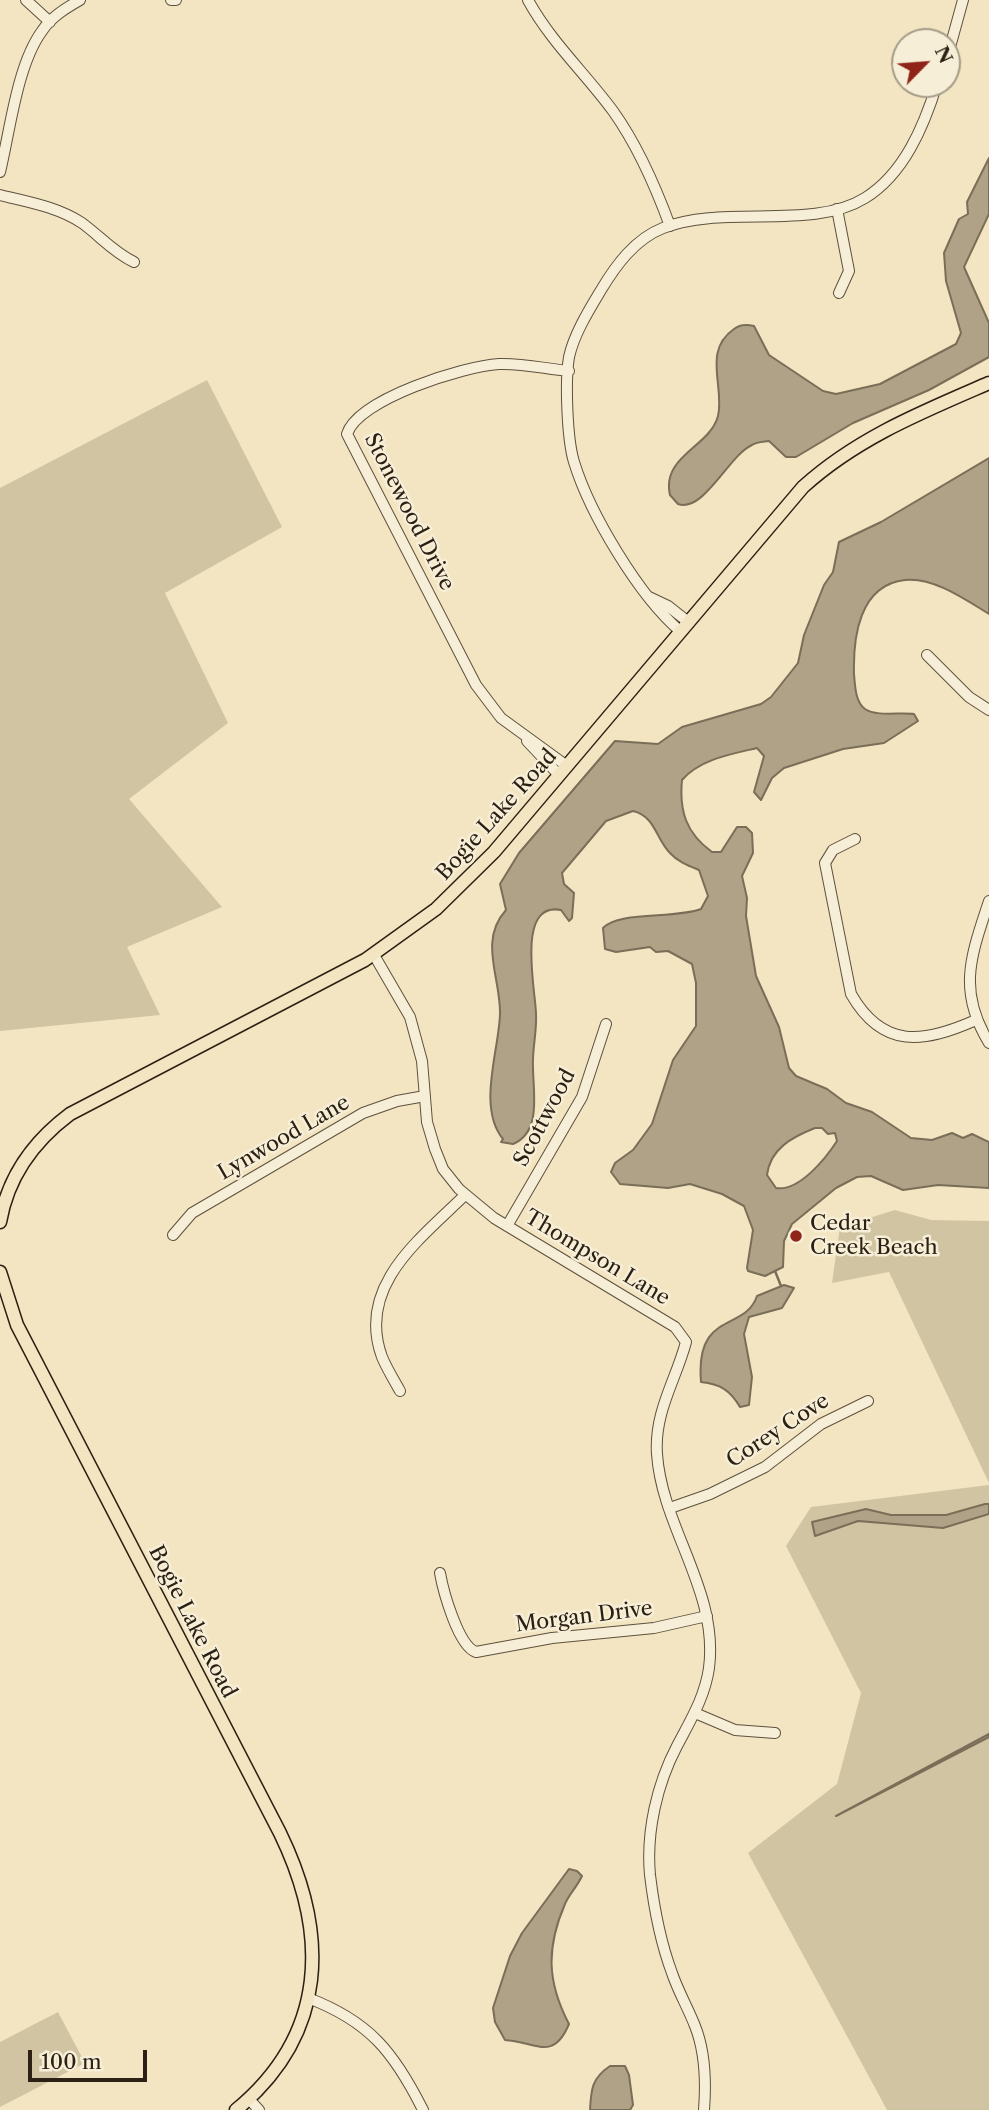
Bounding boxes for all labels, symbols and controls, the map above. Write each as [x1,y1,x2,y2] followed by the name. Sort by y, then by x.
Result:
[891,28,961,98] north arrow
[930,42,958,67] text: N
[359,429,459,595] street label: Stonewood Drive
[431,744,563,886] street label: Bogie Lake Road
[509,1065,581,1171] street label: Scottwood
[214,1090,354,1186] street label: Lynwood Lane
[520,1205,674,1311] street label: Thompson Lane
[810,1211,938,1261] place label: Cedar Creek Beach
[788,1228,804,1244] marker: Cedar Creek Beach
[722,1389,834,1473] street label: Corey Cove
[143,1542,241,1702] street label: Bogie Lake Road
[514,1596,654,1638] street label: Morgan Drive
[32,2036,150,2080] scale bar
[41,2049,102,2074] text: 100 m

